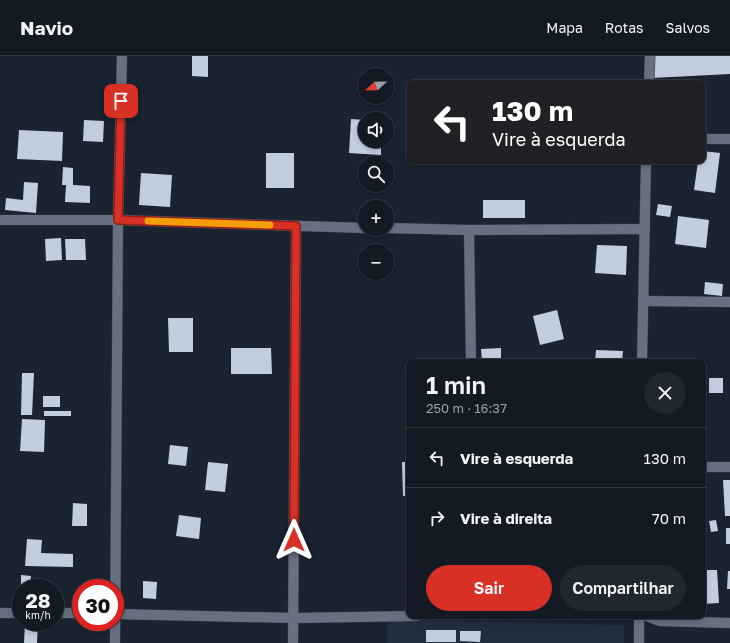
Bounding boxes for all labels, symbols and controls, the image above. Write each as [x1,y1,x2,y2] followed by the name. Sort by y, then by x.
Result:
[20,16,73,39] text: Navio
[546,19,583,36] text: Mapa
[605,19,644,36] text: Rotas
[666,19,710,36] text: Salvos
[358,68,394,104] north arrow
[358,68,394,280] map controls
[104,84,138,118] pin
[110,90,132,112] icon: arrive
[492,94,573,127] text: 130 m
[426,96,478,148] icon: left
[358,112,394,148] button: sound
[492,128,626,150] text: Vire à esquerda
[358,156,394,192] button: search
[358,200,394,236] button: +
[358,244,394,280] button: −
[426,370,486,399] text: 1 min
[644,372,686,414] button: close
[426,400,507,416] text: 250 m · 16:37
[426,447,448,469] icon: left
[460,449,573,467] text: Vire à esquerda
[644,449,686,467] text: 130 m
[426,507,448,529] icon: right
[460,509,552,527] text: Vire à direita
[652,509,686,527] text: 70 m
[273,519,315,561] position arrow
[426,565,552,611] button: Sair
[560,565,686,611] button: Compartilhar
[72,579,124,631] speed limit sign: 30
[25,588,50,612] text: 28
[25,609,51,621] text: km/h

